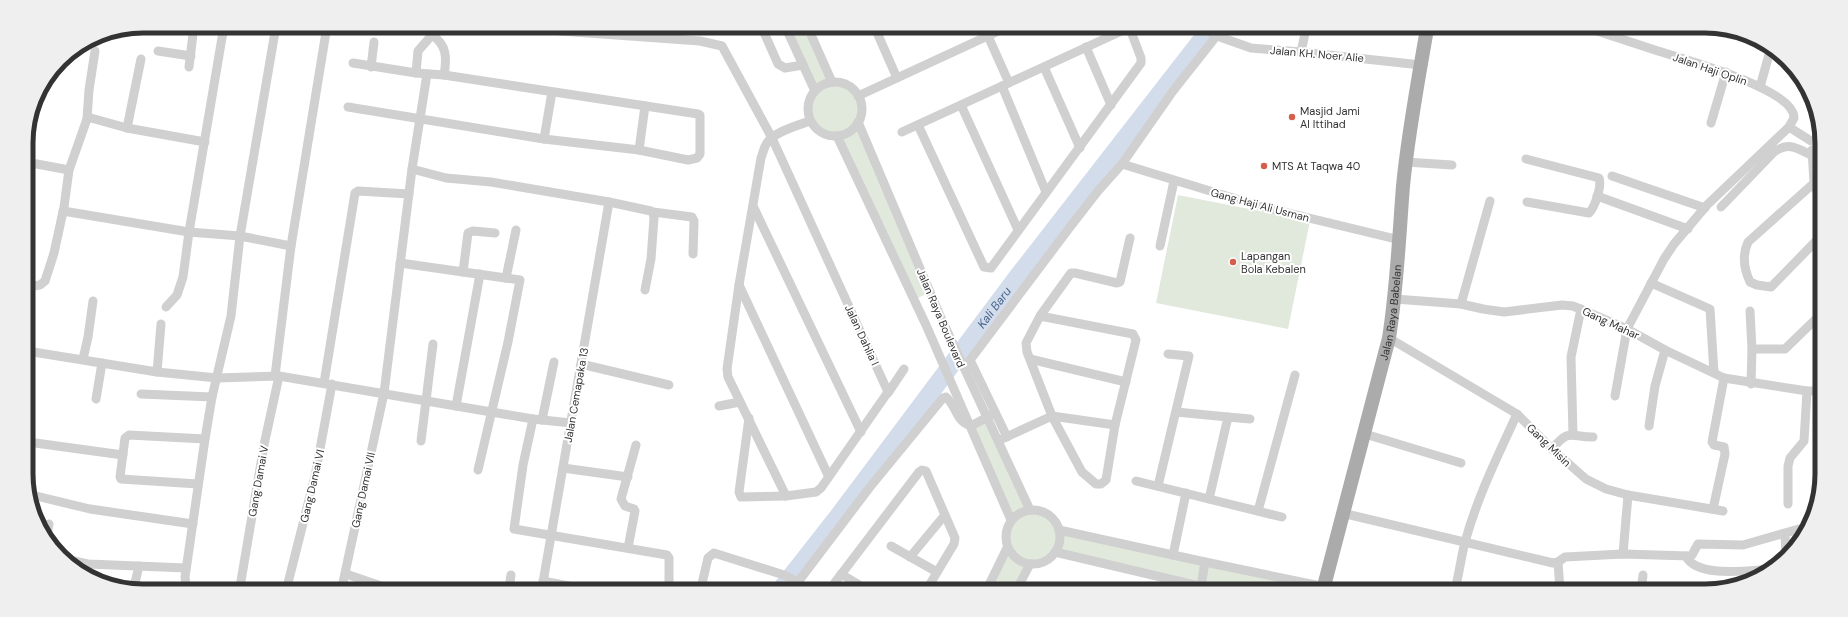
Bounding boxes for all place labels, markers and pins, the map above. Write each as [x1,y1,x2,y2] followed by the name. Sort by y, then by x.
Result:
[1300,104,1360,131] place label: Masjid Jami Al Ittihad
[1287,112,1297,122] marker: Masjid Jami Al Ittihad
[1272,159,1360,173] place label: MTS At Taqwa 40
[1259,161,1269,171] marker: MTS At Taqwa 40
[1241,249,1306,276] place label: Lapangan Bola Kebalen
[1228,257,1238,267] marker: Lapangan Bola Kebalen

